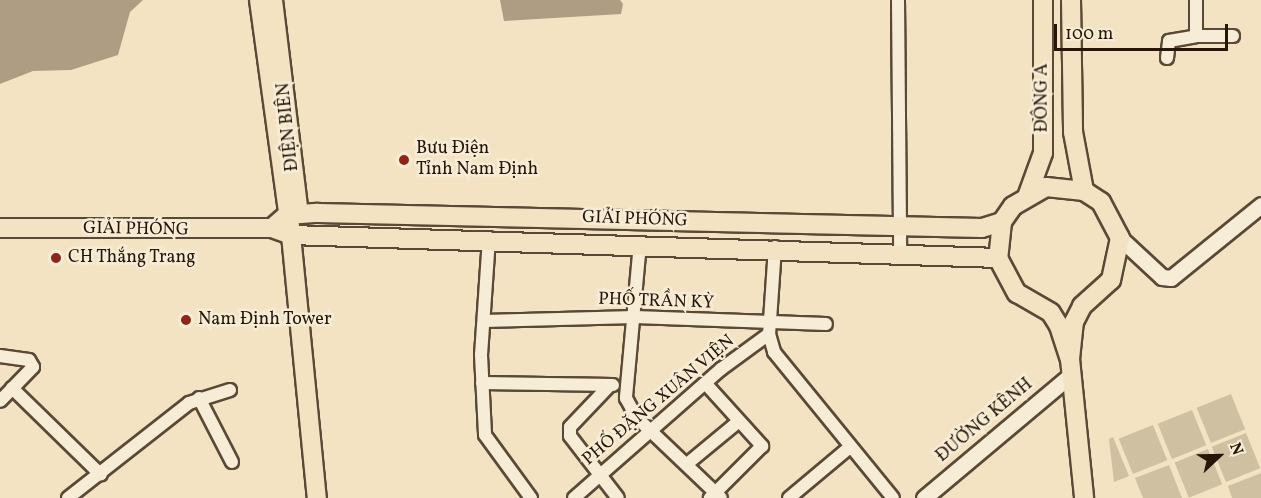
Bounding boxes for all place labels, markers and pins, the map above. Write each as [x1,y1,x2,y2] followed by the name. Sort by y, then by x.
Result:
[416,139,538,182] place label: Bưu Điện Tỉnh Nam Định
[397,153,411,167] marker: Bưu Điện Tỉnh Nam Định
[68,247,197,269] place label: CH Thắng Trang
[49,251,63,265] marker: CH Thắng Trang
[198,309,332,331] place label: Nam Định Tower
[179,313,193,327] marker: Nam Định Tower

